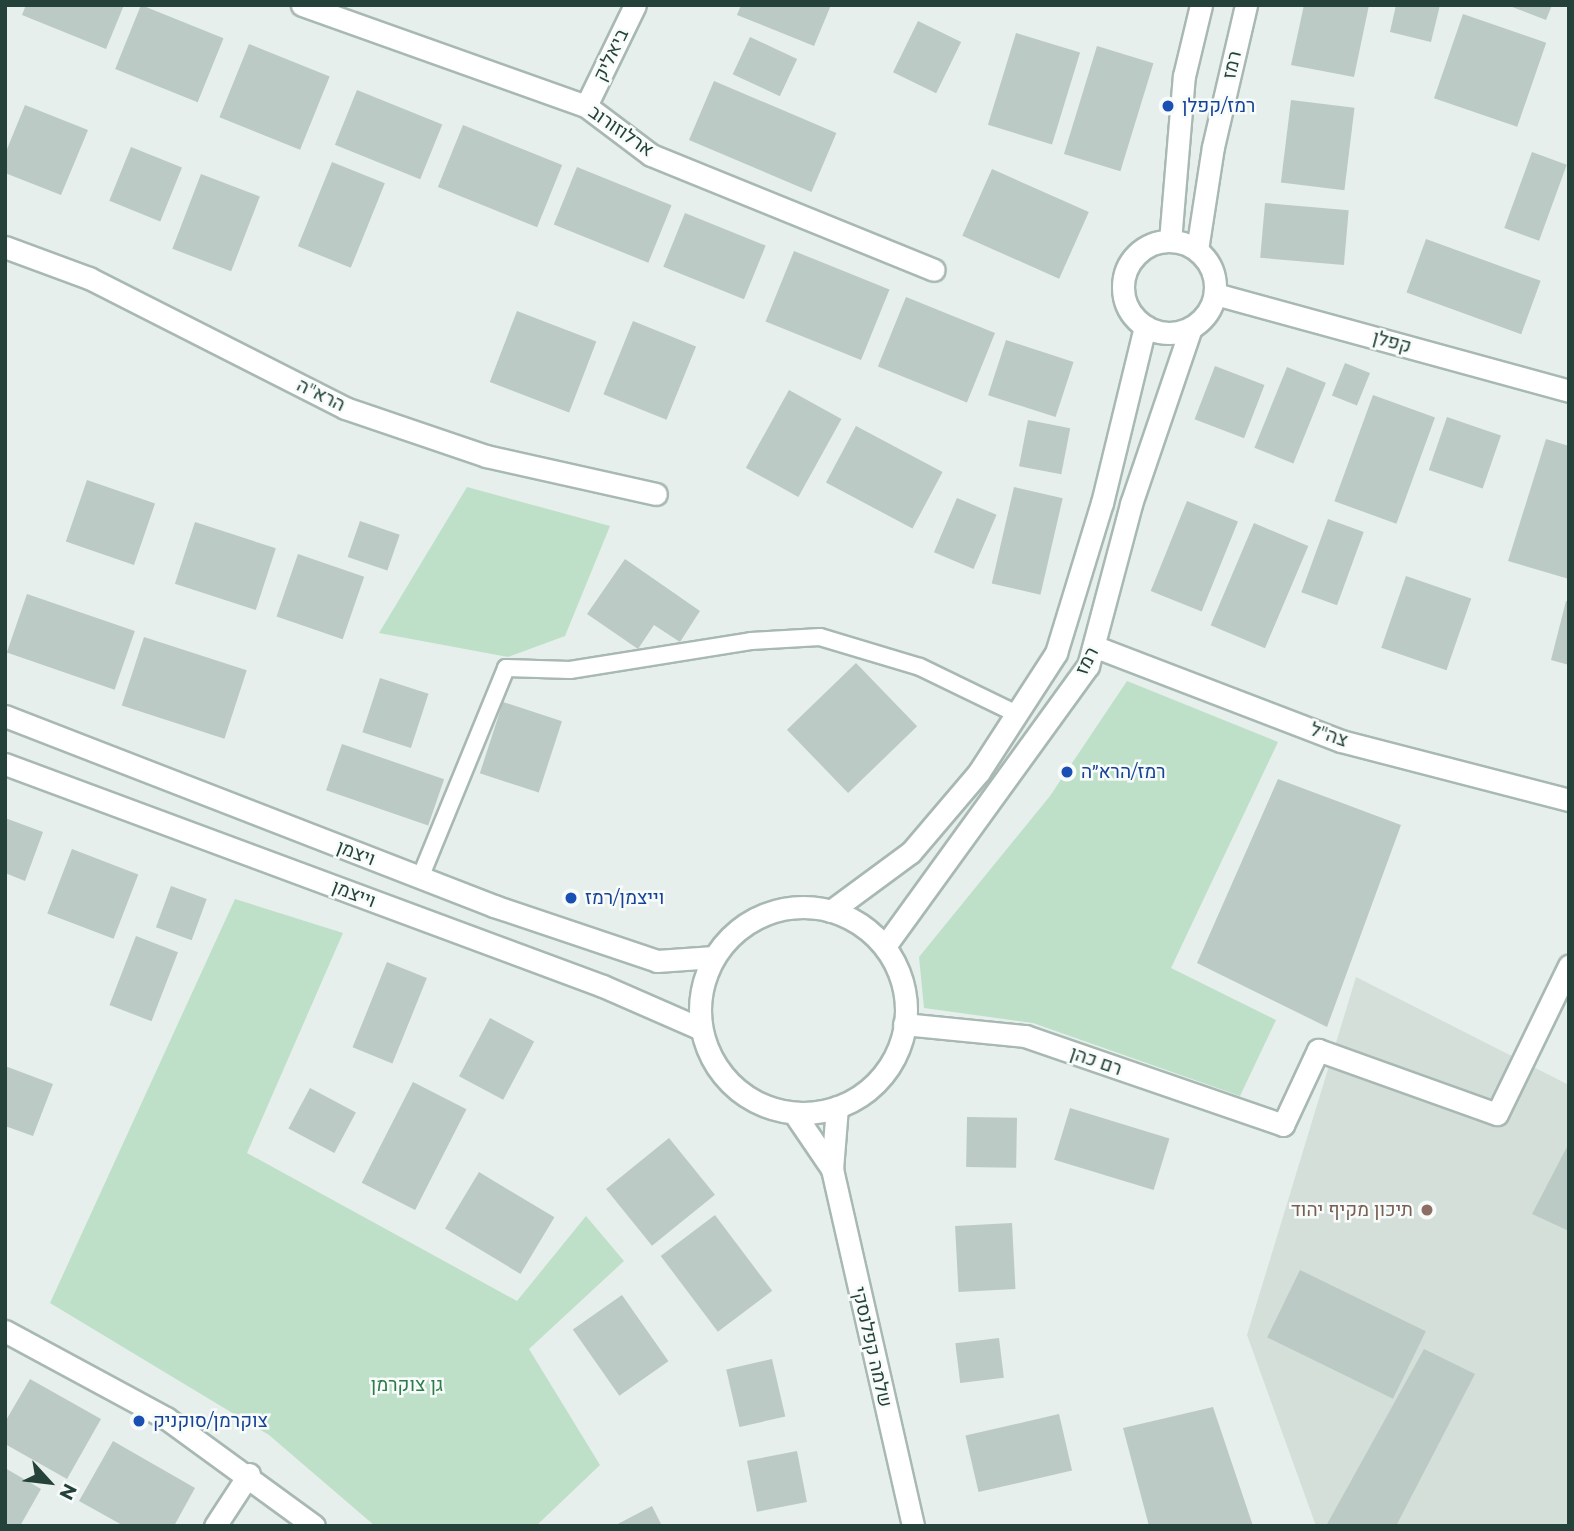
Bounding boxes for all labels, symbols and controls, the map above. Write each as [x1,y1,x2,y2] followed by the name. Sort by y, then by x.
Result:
[589,25,633,85] street label: ביאליק
[1218,49,1246,81] street label: רמז
[1182,95,1255,117] place label: רמז/קפלן
[1160,98,1176,114] marker: רמז/קפלן
[584,100,658,162] street label: ארלוזורוב
[1370,326,1414,358] street label: קפלן
[293,374,349,416] street label: הרא"ה
[1070,643,1104,679] street label: רמז
[1307,718,1351,752] street label: צה"ל
[1081,761,1166,783] place label: רמז/הרא״ה
[1059,764,1075,780] marker: רמז/הרא״ה
[334,835,378,871] street label: ויצמן
[329,875,379,913] street label: וייצמן
[585,887,664,909] place label: וייצמן/רמז
[563,890,579,906] marker: וייצמן/רמז
[1067,1042,1125,1080] street label: רם כהן
[1291,1199,1413,1221] place label: תיכון מקיף יהוד
[1419,1202,1435,1218] marker: תיכון מקיף יהוד
[847,1284,897,1410] street label: שלמה קפלנסקי
[371,1374,443,1396] park label: גן צוקרמן
[153,1410,268,1432] place label: צוקרמן/סוקניק
[131,1413,147,1429] marker: צוקרמן/סוקניק
[14,1447,84,1517] north arrow
[54,1480,82,1504] text: N

